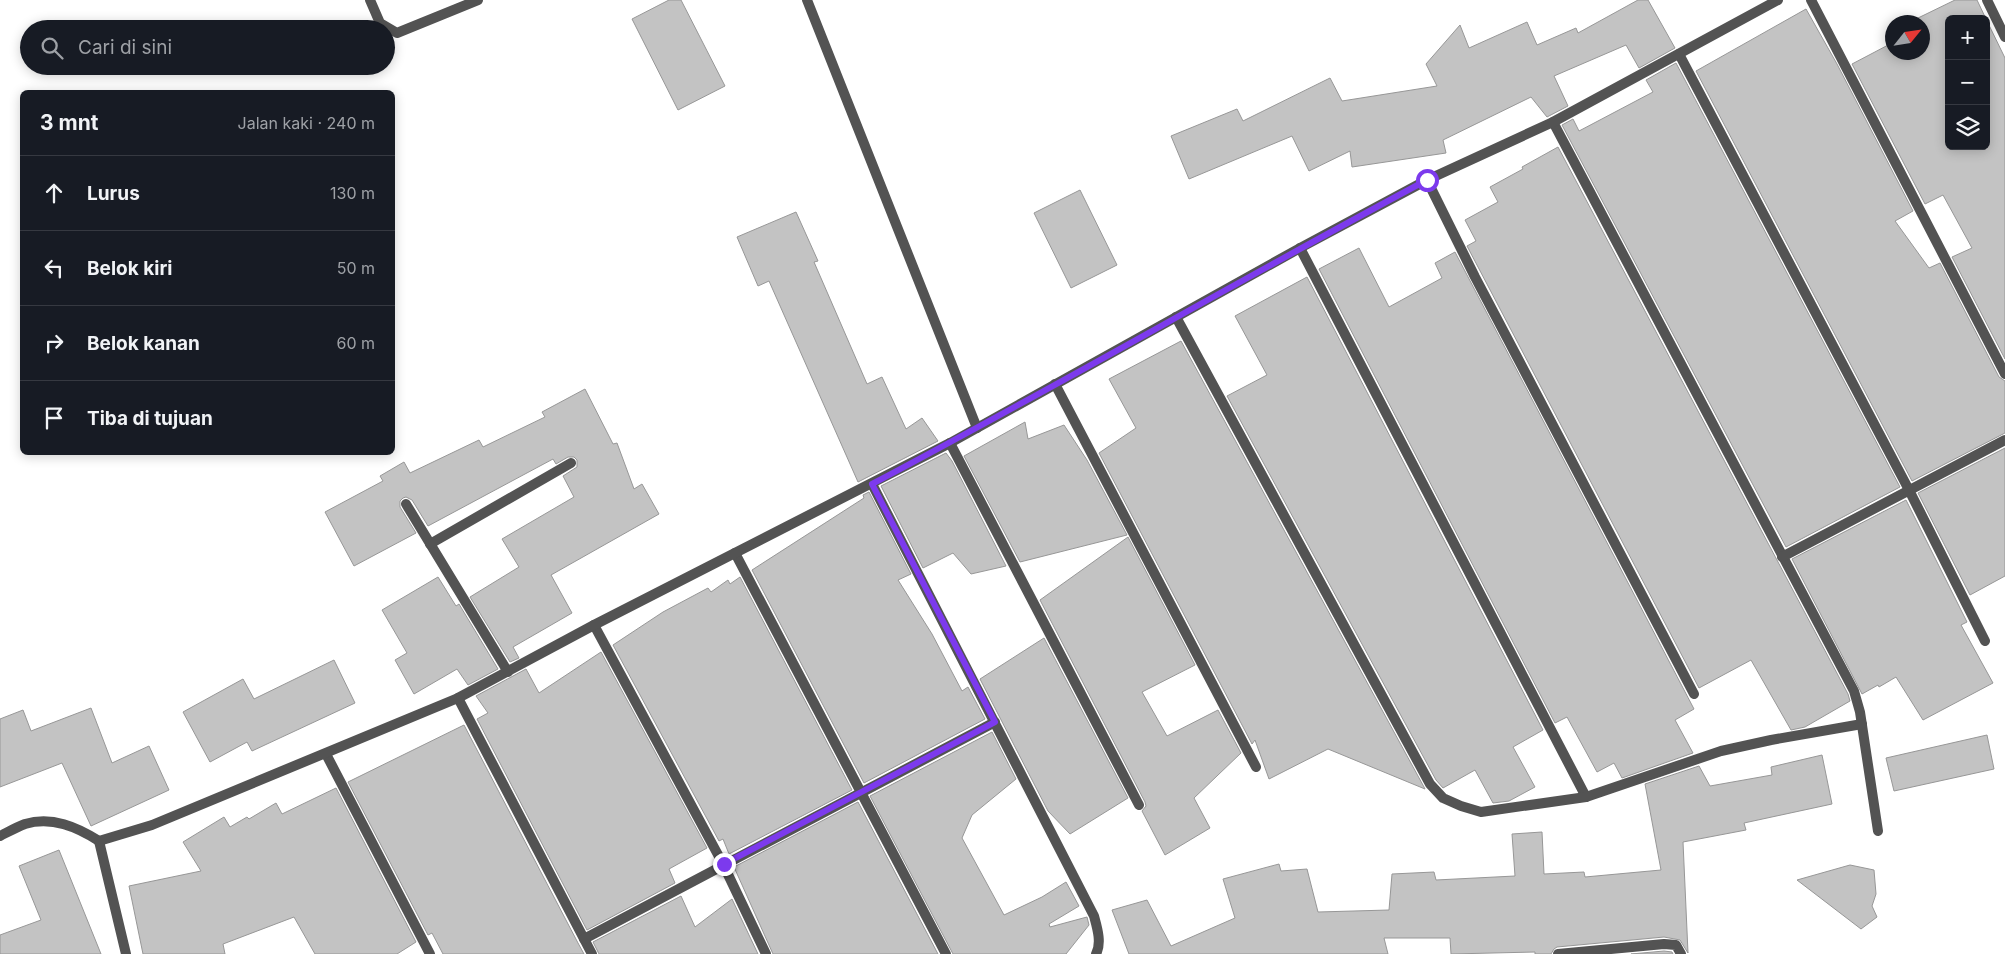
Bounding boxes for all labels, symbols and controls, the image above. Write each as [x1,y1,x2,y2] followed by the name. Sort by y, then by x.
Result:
[1885,15,1930,60] north arrow
[1945,15,1990,150] map controls
[1945,15,1990,60] button: +
[20,20,395,75] search box
[38,34,66,62] icon: search
[78,36,172,59] text: Cari di sini
[1945,60,1990,105] button: −
[1945,105,1990,150] button: layers
[40,110,98,135] text: 3 mnt
[238,113,375,133] text: Jalan kaki · 240 m
[1416,169,1439,192] route start
[40,179,68,207] icon: ahead
[87,182,140,205] text: Lurus
[330,183,375,203] text: 130 m
[40,254,68,282] icon: left
[87,257,172,280] text: Belok kiri
[337,258,375,278] text: 50 m
[40,329,68,357] icon: right
[87,332,200,355] text: Belok kanan
[336,333,375,353] text: 60 m
[40,404,68,432] icon: arrive
[87,407,213,430] text: Tiba di tujuan
[713,853,736,876] route end

